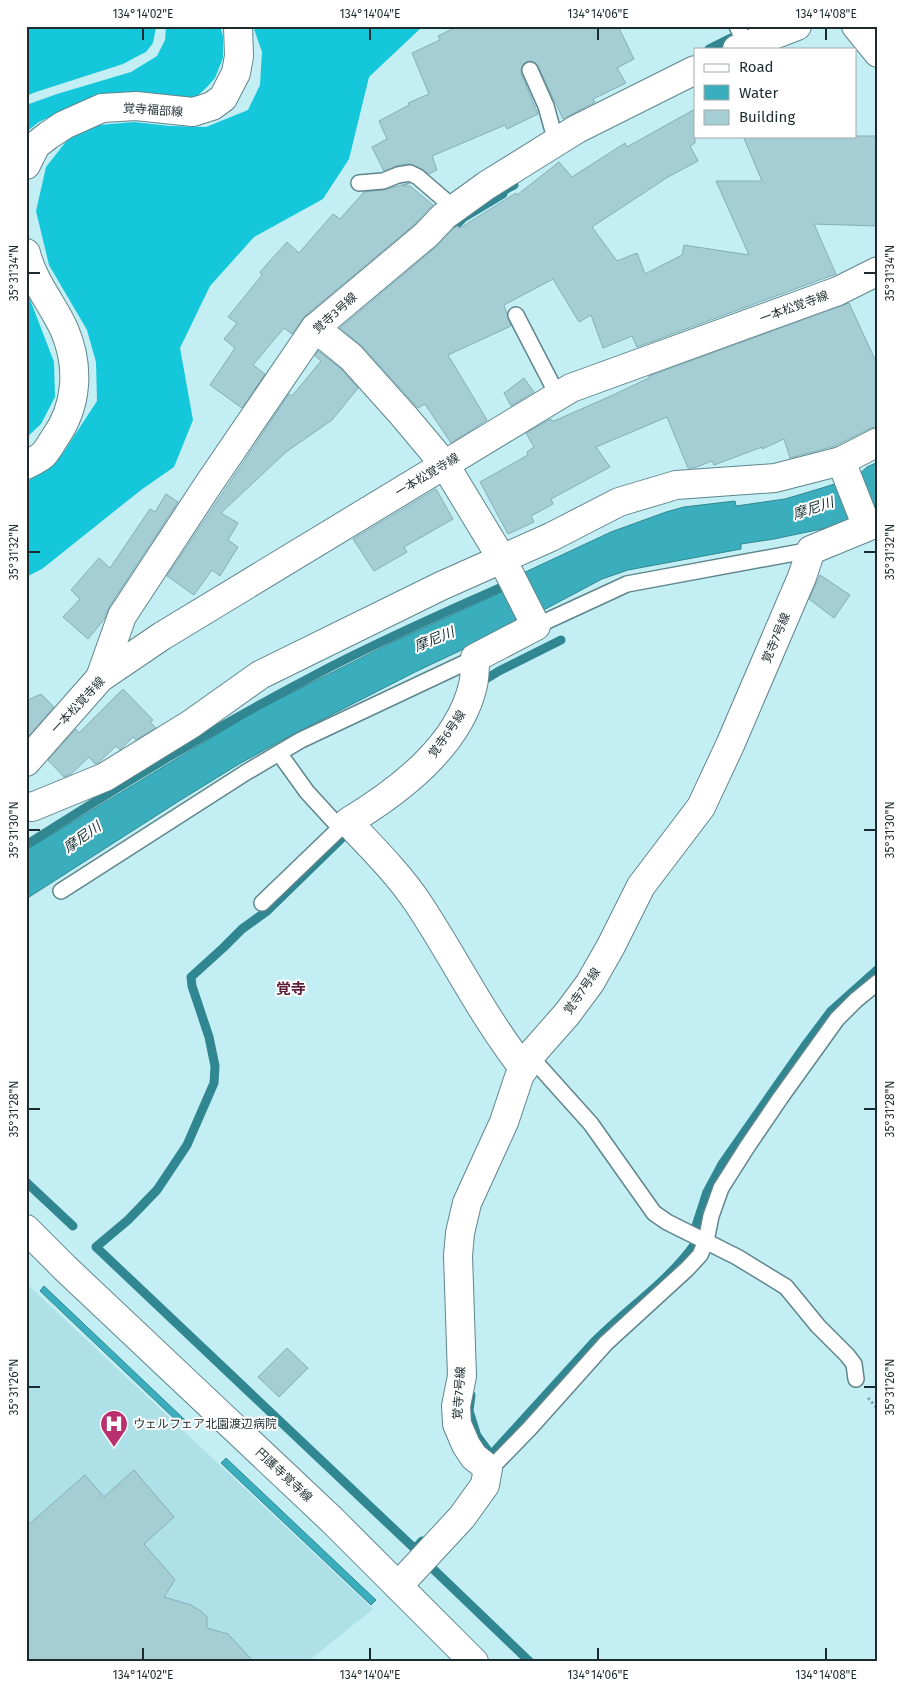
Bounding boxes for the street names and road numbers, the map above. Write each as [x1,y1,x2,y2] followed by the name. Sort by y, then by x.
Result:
[123,101,183,119] street label: 覚寺福部線
[758,288,830,326] street label: 一本松覚寺線
[310,290,360,336] street label: 覚寺3号線
[393,450,461,500] street label: 一本松覚寺線
[759,611,793,665] street label: 覚寺7号線
[48,674,108,736] street label: 一本松覚寺線
[426,708,468,760] street label: 覚寺6号線
[561,965,603,1017] street label: 覚寺7号線
[450,1366,468,1420] street label: 覚寺7号線
[253,1445,315,1505] street label: 円護寺覚寺線

